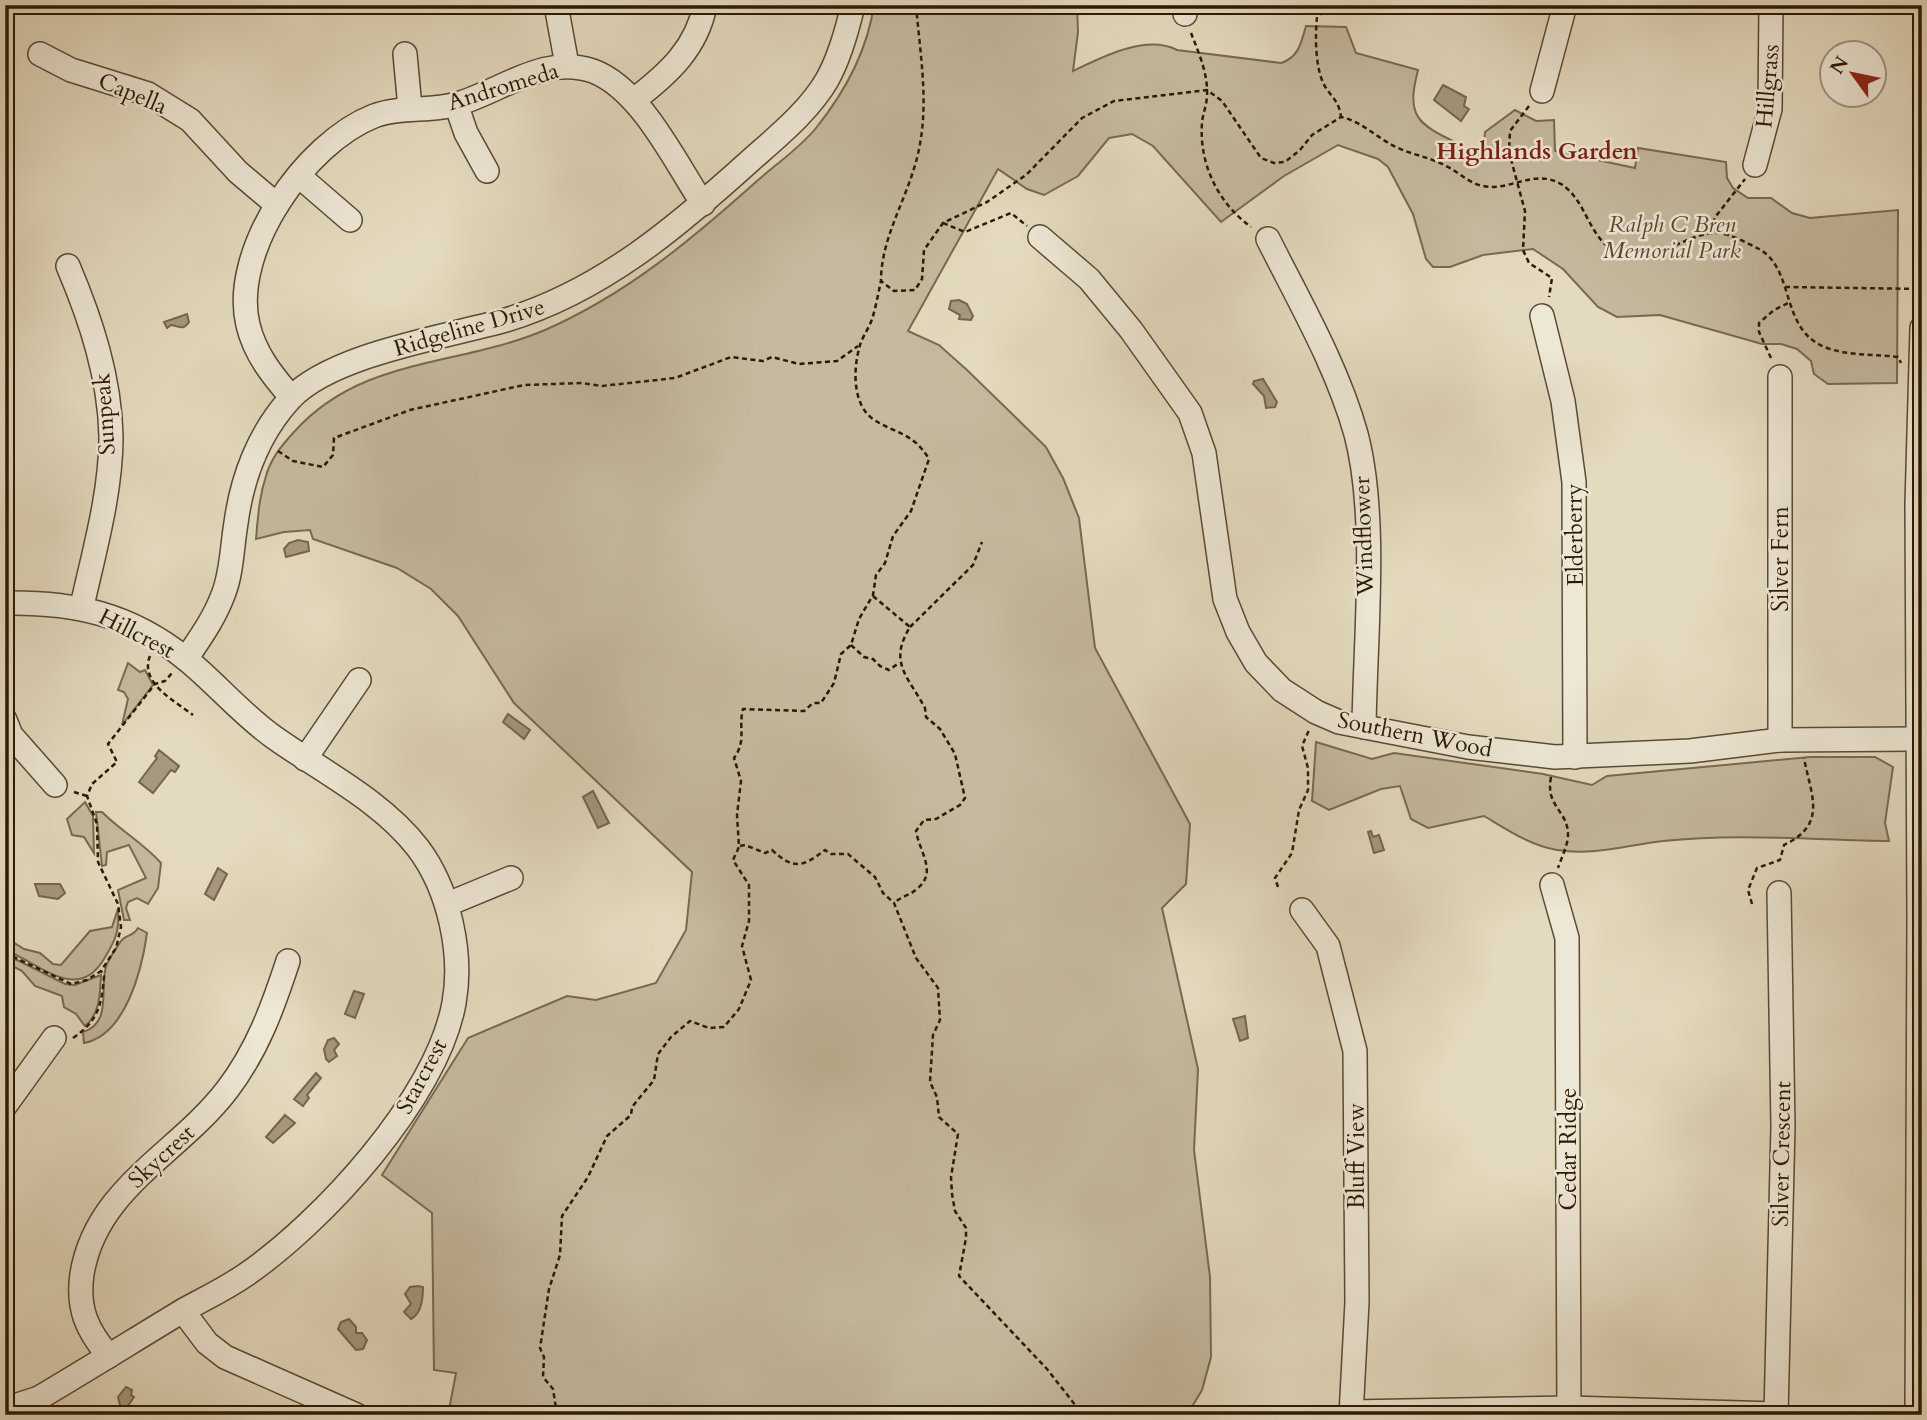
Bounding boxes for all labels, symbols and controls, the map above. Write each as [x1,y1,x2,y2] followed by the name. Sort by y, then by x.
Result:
[1818,38,1888,108] north arrow
[1748,43,1787,129] street label: Hillgrass
[1824,51,1855,79] text: N
[444,55,563,118] street label: Andromeda
[94,65,172,122] street label: Capella
[1436,135,1638,168] district label: Highlands Garden
[1603,209,1742,266] park label: Ralph C Bren Memorial Park
[390,291,548,364] street label: Ridgeline Drive
[86,371,123,456] street label: Sunpeak
[1346,475,1381,597] street label: Windflower
[1558,483,1591,587] street label: Elderberry
[1765,506,1796,612] street label: Silver Fern
[93,601,180,666] street label: Hillcrest
[1335,704,1496,765] street label: Southern Wood
[389,1033,454,1119] street label: Starcrest
[1765,1081,1798,1227] street label: Silver Crescent
[1553,1088,1584,1210] street label: Cedar Ridge
[1341,1102,1372,1209] street label: Bluff View
[121,1118,201,1195] street label: Skycrest

